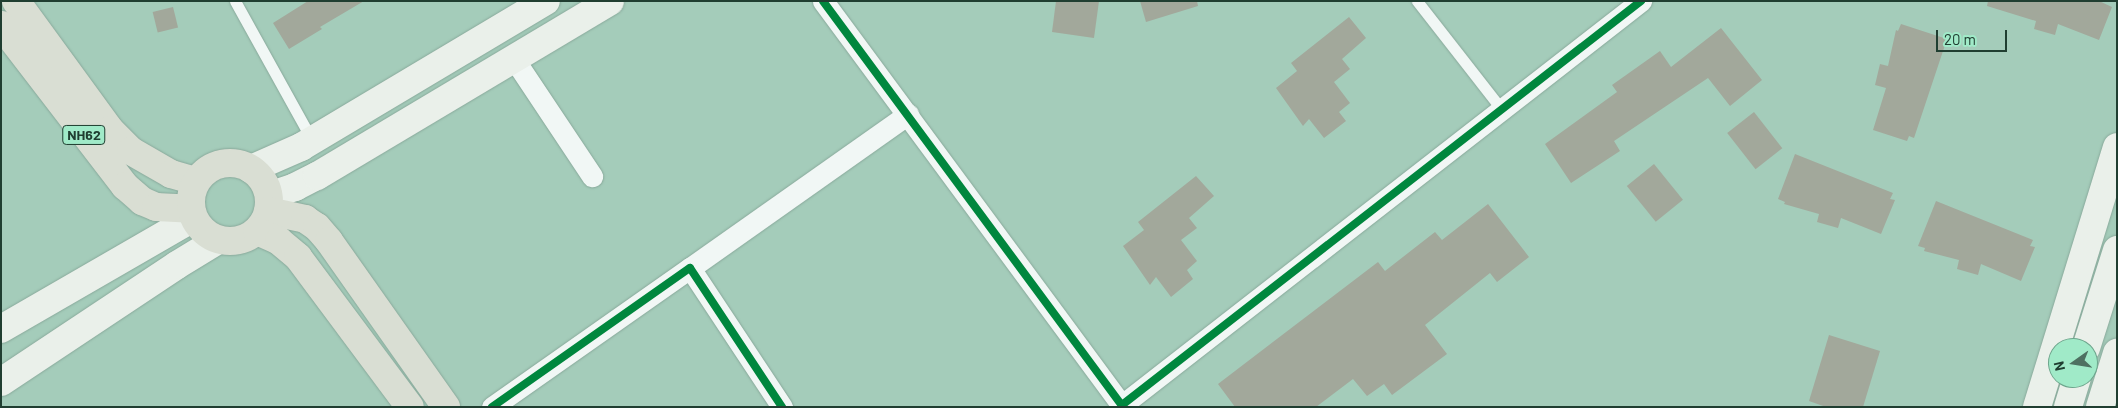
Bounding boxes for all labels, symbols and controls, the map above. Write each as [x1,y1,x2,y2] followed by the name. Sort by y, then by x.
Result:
[1938,20,2009,52] scale bar
[1944,30,1976,48] text: 20 m
[62,124,106,146] road number: NH62
[2048,338,2098,388] north arrow
[2050,360,2068,373] text: N

